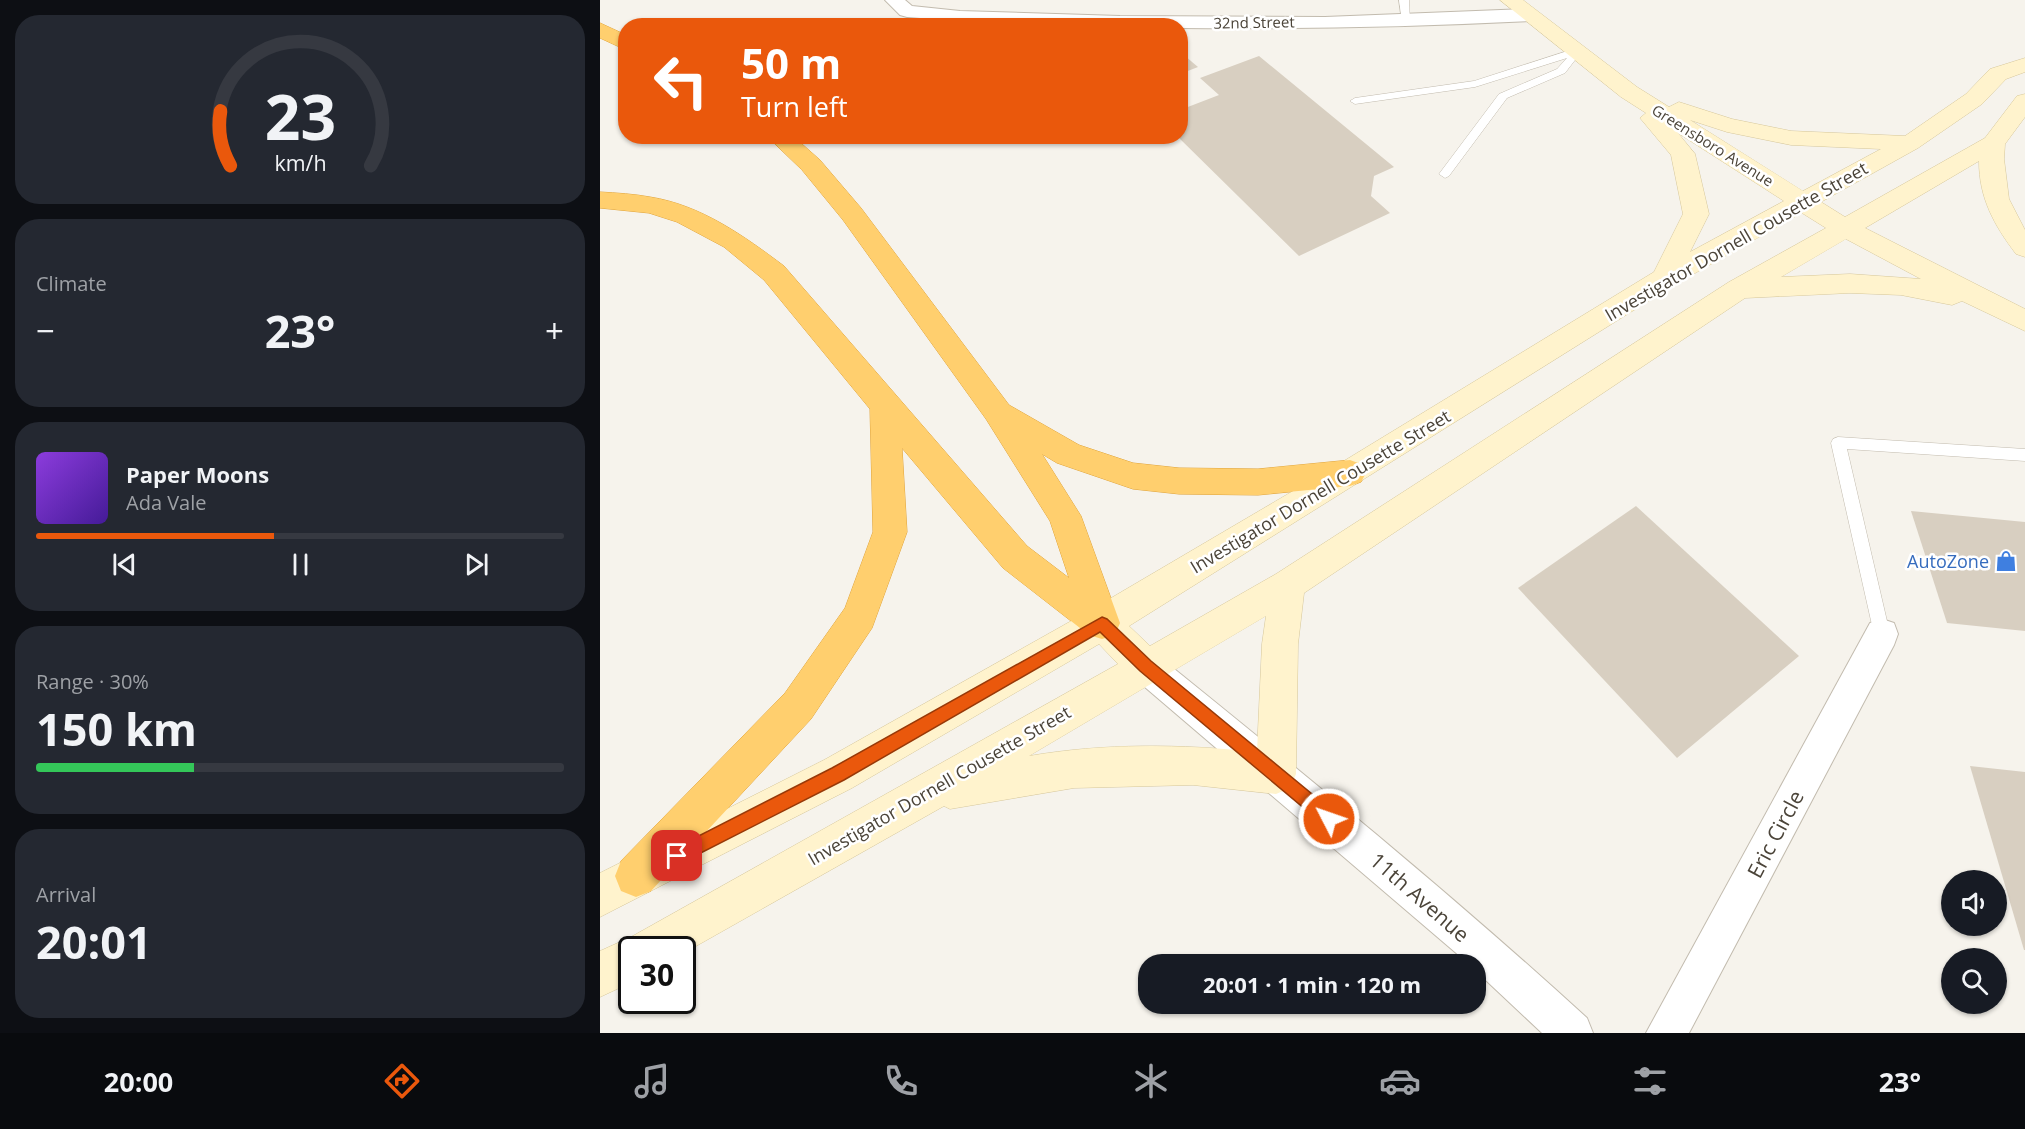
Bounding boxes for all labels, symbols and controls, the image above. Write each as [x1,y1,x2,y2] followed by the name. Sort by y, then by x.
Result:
[1213,11,1295,33] street label: 32nd Street
[741,34,841,91] text: 50 m
[642,42,720,120] icon: left
[264,73,336,158] text: 23
[741,88,848,125] text: Turn left
[1648,100,1778,190] street label: Greensboro Avenue
[274,149,326,178] text: km/h
[1600,156,1872,326] street label: Investigator Dornell Cousette Street
[36,270,107,297] text: Climate
[265,300,335,361] text: 23°
[36,308,55,353] text: −
[545,308,564,353] text: +
[1185,404,1455,578] street label: Investigator Dornell Cousette Street
[126,459,269,489] text: Paper Moons
[126,489,207,516] text: Ada Vale
[108,548,141,581] icon: previous
[284,548,317,581] icon: pause
[460,548,493,581] icon: next
[1907,549,1989,573] place label: AutoZone
[1994,549,2018,573] shop icon: AutoZone
[36,668,149,695] text: Range · 30%
[36,698,197,759] text: 150 km
[803,700,1075,870] street label: Investigator Dornell Cousette Street
[1740,785,1810,883] street label: Eric Circle
[1297,787,1361,851] position arrow
[651,830,702,881] pin
[660,839,693,872] icon: arrive
[1364,846,1476,948] street label: 11th Avenue
[1941,870,2007,1014] map controls
[1941,870,2007,936] button: sound
[36,881,96,908] text: Arrival
[36,911,152,972] text: 20:01
[618,936,696,1014] speed limit sign: 30
[1941,948,2007,1014] button: search
[1203,969,1421,999] text: 20:01 · 1 min · 120 m
[381,1060,423,1102] icon: directions
[631,1060,673,1102] icon: music
[880,1060,922,1102] icon: phone
[1130,1060,1172,1102] icon: climate
[1379,1060,1421,1102] icon: car
[1629,1060,1671,1102] icon: filters
[104,1063,173,1100] text: 20:00
[1879,1063,1921,1100] text: 23°

